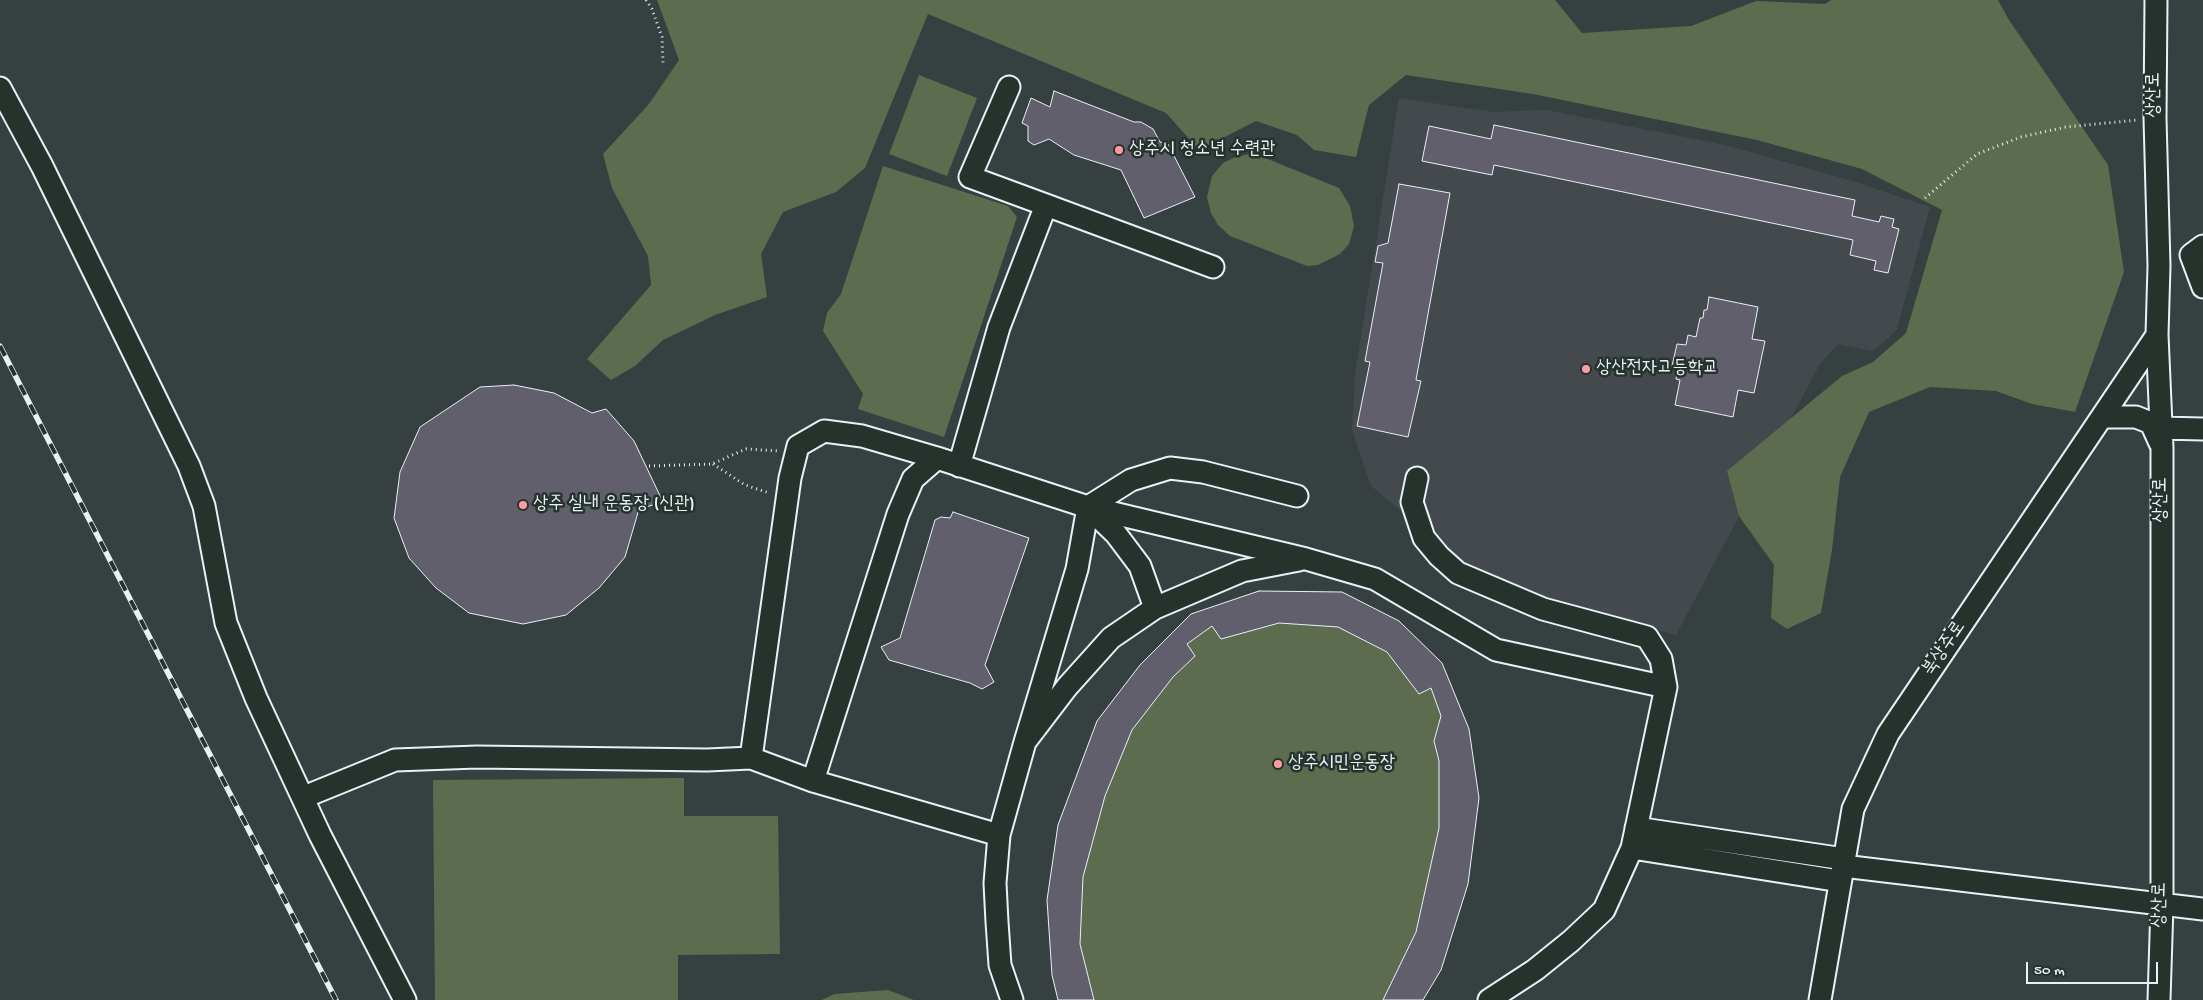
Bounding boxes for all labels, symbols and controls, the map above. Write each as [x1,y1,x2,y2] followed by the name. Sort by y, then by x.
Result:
[2144,72,2166,118] street label: 상산로
[1129,139,1276,161] place label: 상주시 청소년 수련관
[1113,144,1125,156] marker: 상주시 청소년 수련관
[1596,358,1718,380] place label: 상산전자고등학교
[1580,363,1592,375] marker: 상산전자고등학교
[2151,477,2173,523] street label: 상산로
[533,494,695,516] place label: 상주 실내 운동장 (신관)
[517,499,529,511] marker: 상주 실내 운동장 (신관)
[1918,617,1972,681] street label: 북상주로
[1288,753,1395,775] place label: 상주시민운동장
[1272,758,1284,770] marker: 상주시민운동장
[2149,882,2173,928] street label: 상산로
[2028,952,2160,984] scale bar
[2034,962,2065,980] text: 50 m

